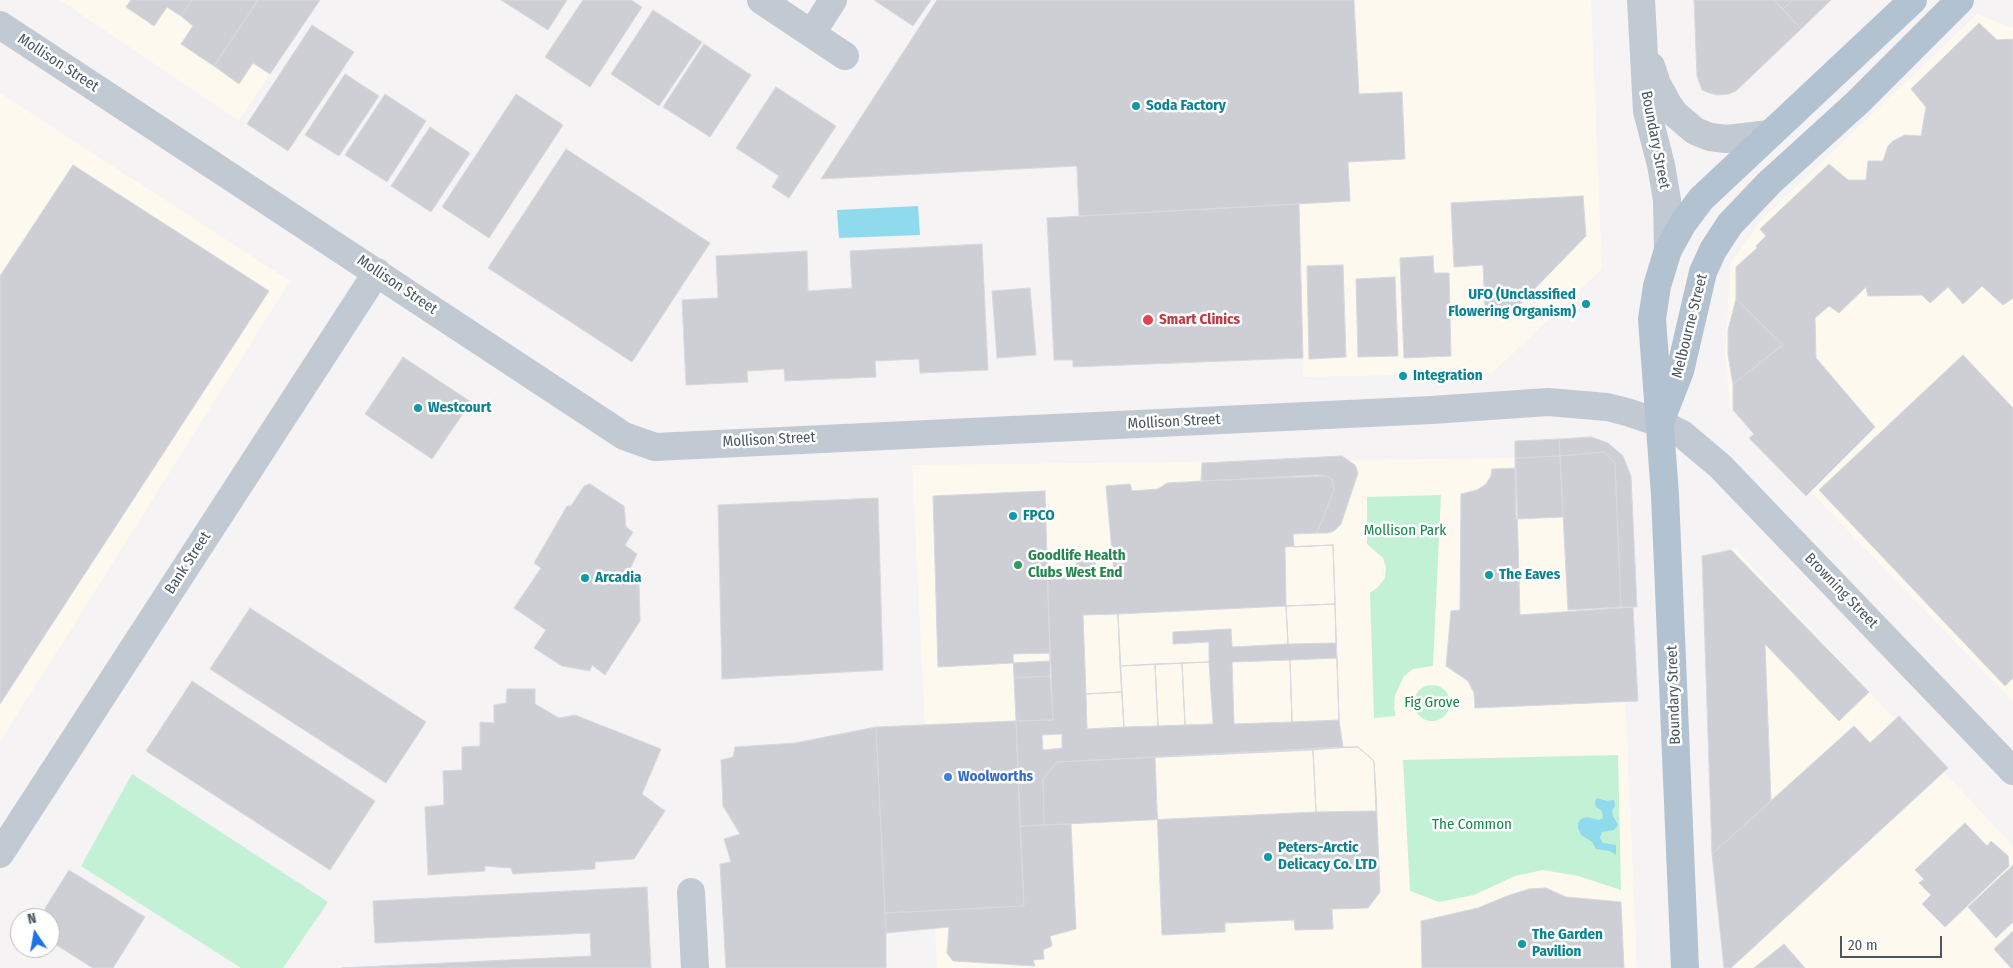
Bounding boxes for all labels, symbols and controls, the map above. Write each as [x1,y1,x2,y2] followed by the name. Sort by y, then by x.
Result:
[14,30,102,96] street label: Mollison Street
[1637,89,1673,191] street label: Boundary Street
[1146,97,1226,115] place label: Soda Factory
[1130,100,1142,112] marker: Soda Factory
[353,252,441,318] street label: Mollison Street
[1668,272,1712,380] street label: Melbourne Street
[1448,286,1576,321] place label: UFO (Unclassified Flowering Organism)
[1580,298,1592,310] marker: UFO (Unclassified Flowering Organism)
[1159,311,1240,329] place label: Smart Clinics
[1141,313,1155,327] marker: Smart Clinics
[1413,367,1483,385] place label: Integration
[1397,370,1409,382] marker: Integration
[428,399,491,417] place label: Westcourt
[412,402,424,414] marker: Westcourt
[1127,411,1221,433] street label: Mollison Street
[722,429,816,451] street label: Mollison Street
[1023,507,1055,525] place label: FPCO
[1007,510,1019,522] marker: FPCO
[1364,522,1446,540] park label: Mollison Park
[161,528,215,598] street label: Bank Street
[1028,547,1126,582] place label: Goodlife Health Clubs West End
[1801,550,1881,632] street label: Browning Street
[1012,559,1024,571] marker: Goodlife Health Clubs West End
[1499,566,1560,584] place label: The Eaves
[595,569,642,587] place label: Arcadia
[1483,569,1495,581] marker: The Eaves
[579,572,591,584] marker: Arcadia
[1663,645,1685,745] street label: Boundary Street
[1404,694,1460,712] park label: Fig Grove
[958,768,1033,786] place label: Woolworths
[942,771,954,783] marker: Woolworths
[1432,816,1512,834] park label: The Common
[1278,839,1377,874] place label: Peters-Arctic Delicacy Co. LTD
[1262,851,1274,863] marker: Peters-Arctic Delicacy Co. LTD
[10,908,60,958] north arrow
[26,910,38,928] text: N
[1532,926,1603,961] place label: The Garden Pavilion
[1843,926,1946,958] scale bar
[1848,936,1878,954] text: 20 m
[1516,938,1528,950] marker: The Garden Pavilion

